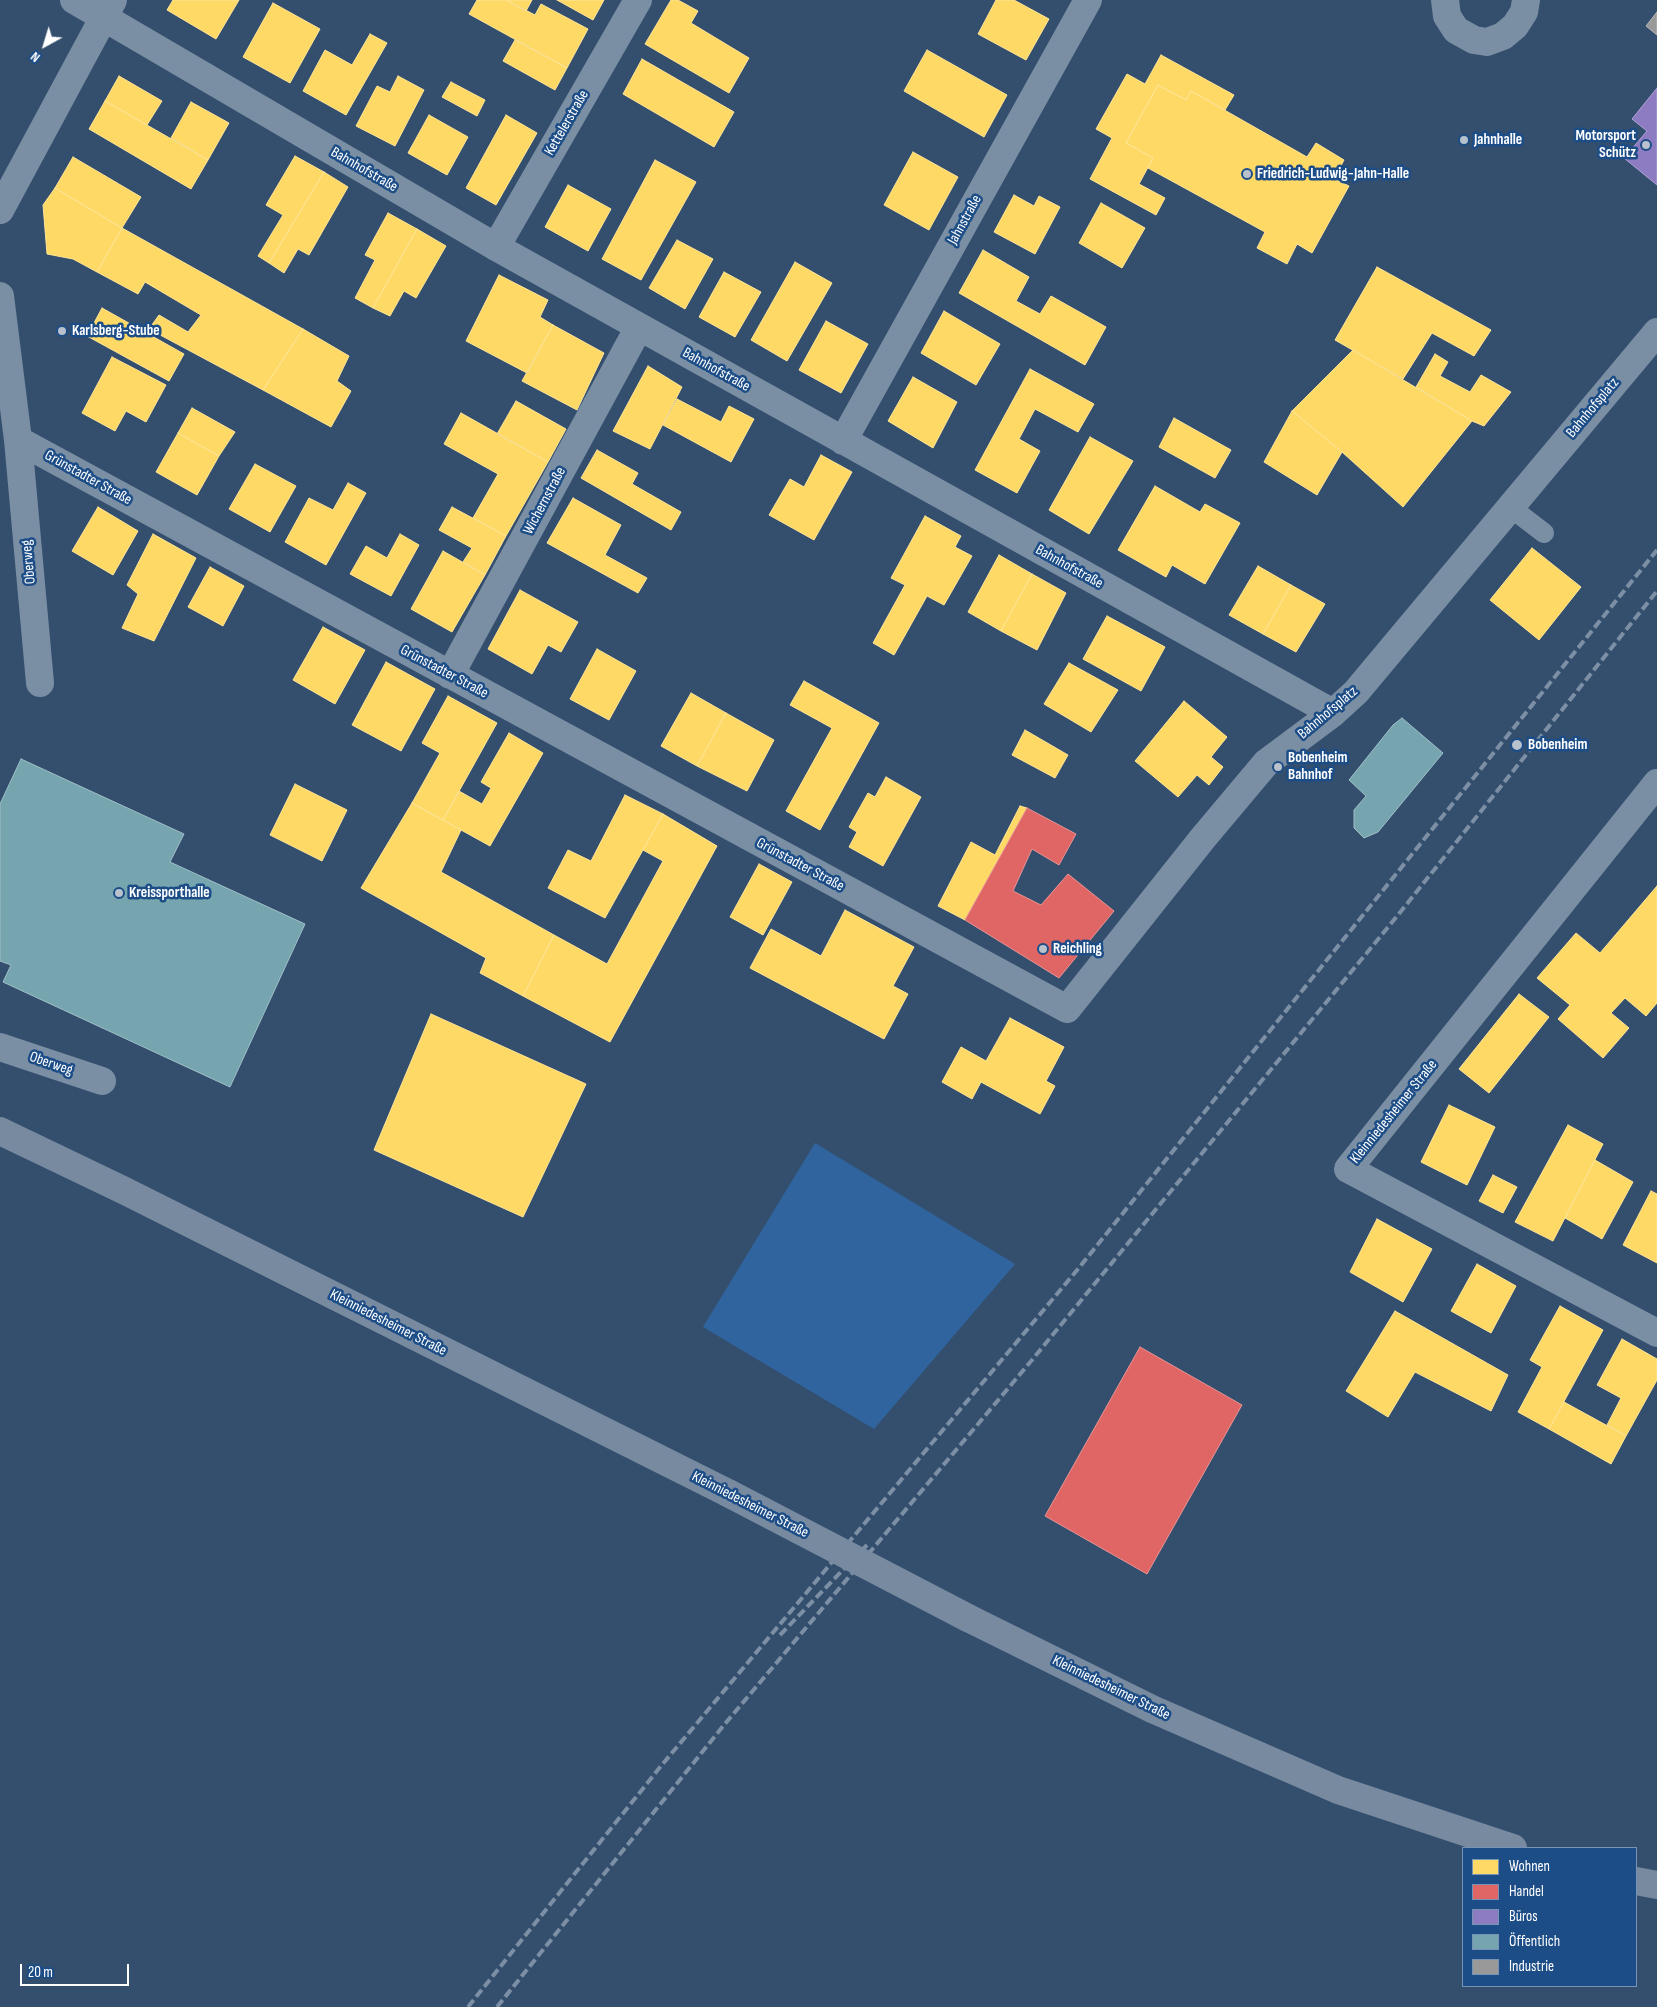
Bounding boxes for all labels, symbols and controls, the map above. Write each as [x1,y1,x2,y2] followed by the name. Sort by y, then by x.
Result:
[20,20,70,70] north arrow
[27,48,44,66] text: N
[541,87,593,159] street label: Kettelerstraße
[1575,127,1636,162] place label: Motorsport Schütz
[1474,131,1522,149] place label: Jahnhalle
[1458,134,1470,146] marker: Jahnhalle
[1640,139,1652,151] marker: Motorsport Schütz
[327,144,401,196] street label: Bahnhofstraße
[1257,165,1409,183] place label: Friedrich-Ludwig-Jahn-Halle
[1241,168,1253,180] marker: Friedrich-Ludwig-Jahn-Halle
[944,192,986,248] street label: Jahnstraße
[72,322,160,340] place label: Karlsberg-Stube
[56,325,68,337] marker: Karlsberg-Stube
[679,344,753,396] street label: Bahnhofstraße
[1563,374,1623,442] street label: Bahnhofsplatz
[41,447,135,509] street label: Grünstadter Straße
[520,464,570,538] street label: Wichernstraße
[18,539,40,585] street label: Oberweg
[1032,541,1106,593] street label: Bahnhofstraße
[397,641,491,703] street label: Grünstadter Straße
[1294,683,1362,743] street label: Bahnhofsplatz
[1528,736,1587,754] place label: Bobenheim
[1510,738,1524,752] marker: Bobenheim
[1288,749,1347,784] place label: Bobenheim Bahnhof
[1272,761,1284,773] marker: Bobenheim Bahnhof
[753,834,847,896] street label: Grünstadter Straße
[129,884,210,902] place label: Kreissporthalle
[113,887,125,899] marker: Kreissporthalle
[1053,940,1102,958] place label: Reichling
[1037,943,1049,955] marker: Reichling
[27,1048,75,1080] street label: Oberweg
[1347,1056,1441,1168] street label: Kleinniedesheimer Straße
[327,1286,449,1360] street label: Kleinniedesheimer Straße
[689,1468,811,1542] street label: Kleinniedesheimer Straße
[1049,1652,1173,1724] street label: Kleinniedesheimer Straße
[1462,1847,1637,1987] legend
[1509,1857,1550,1876] text: Wohnen
[1509,1882,1544,1901] text: Handel
[1509,1907,1538,1926] text: Büros
[1509,1932,1560,1951] text: Öffentlich
[22,1954,131,1986] scale bar
[1509,1957,1554,1976] text: Industrie
[28,1963,53,1982] text: 20 m

